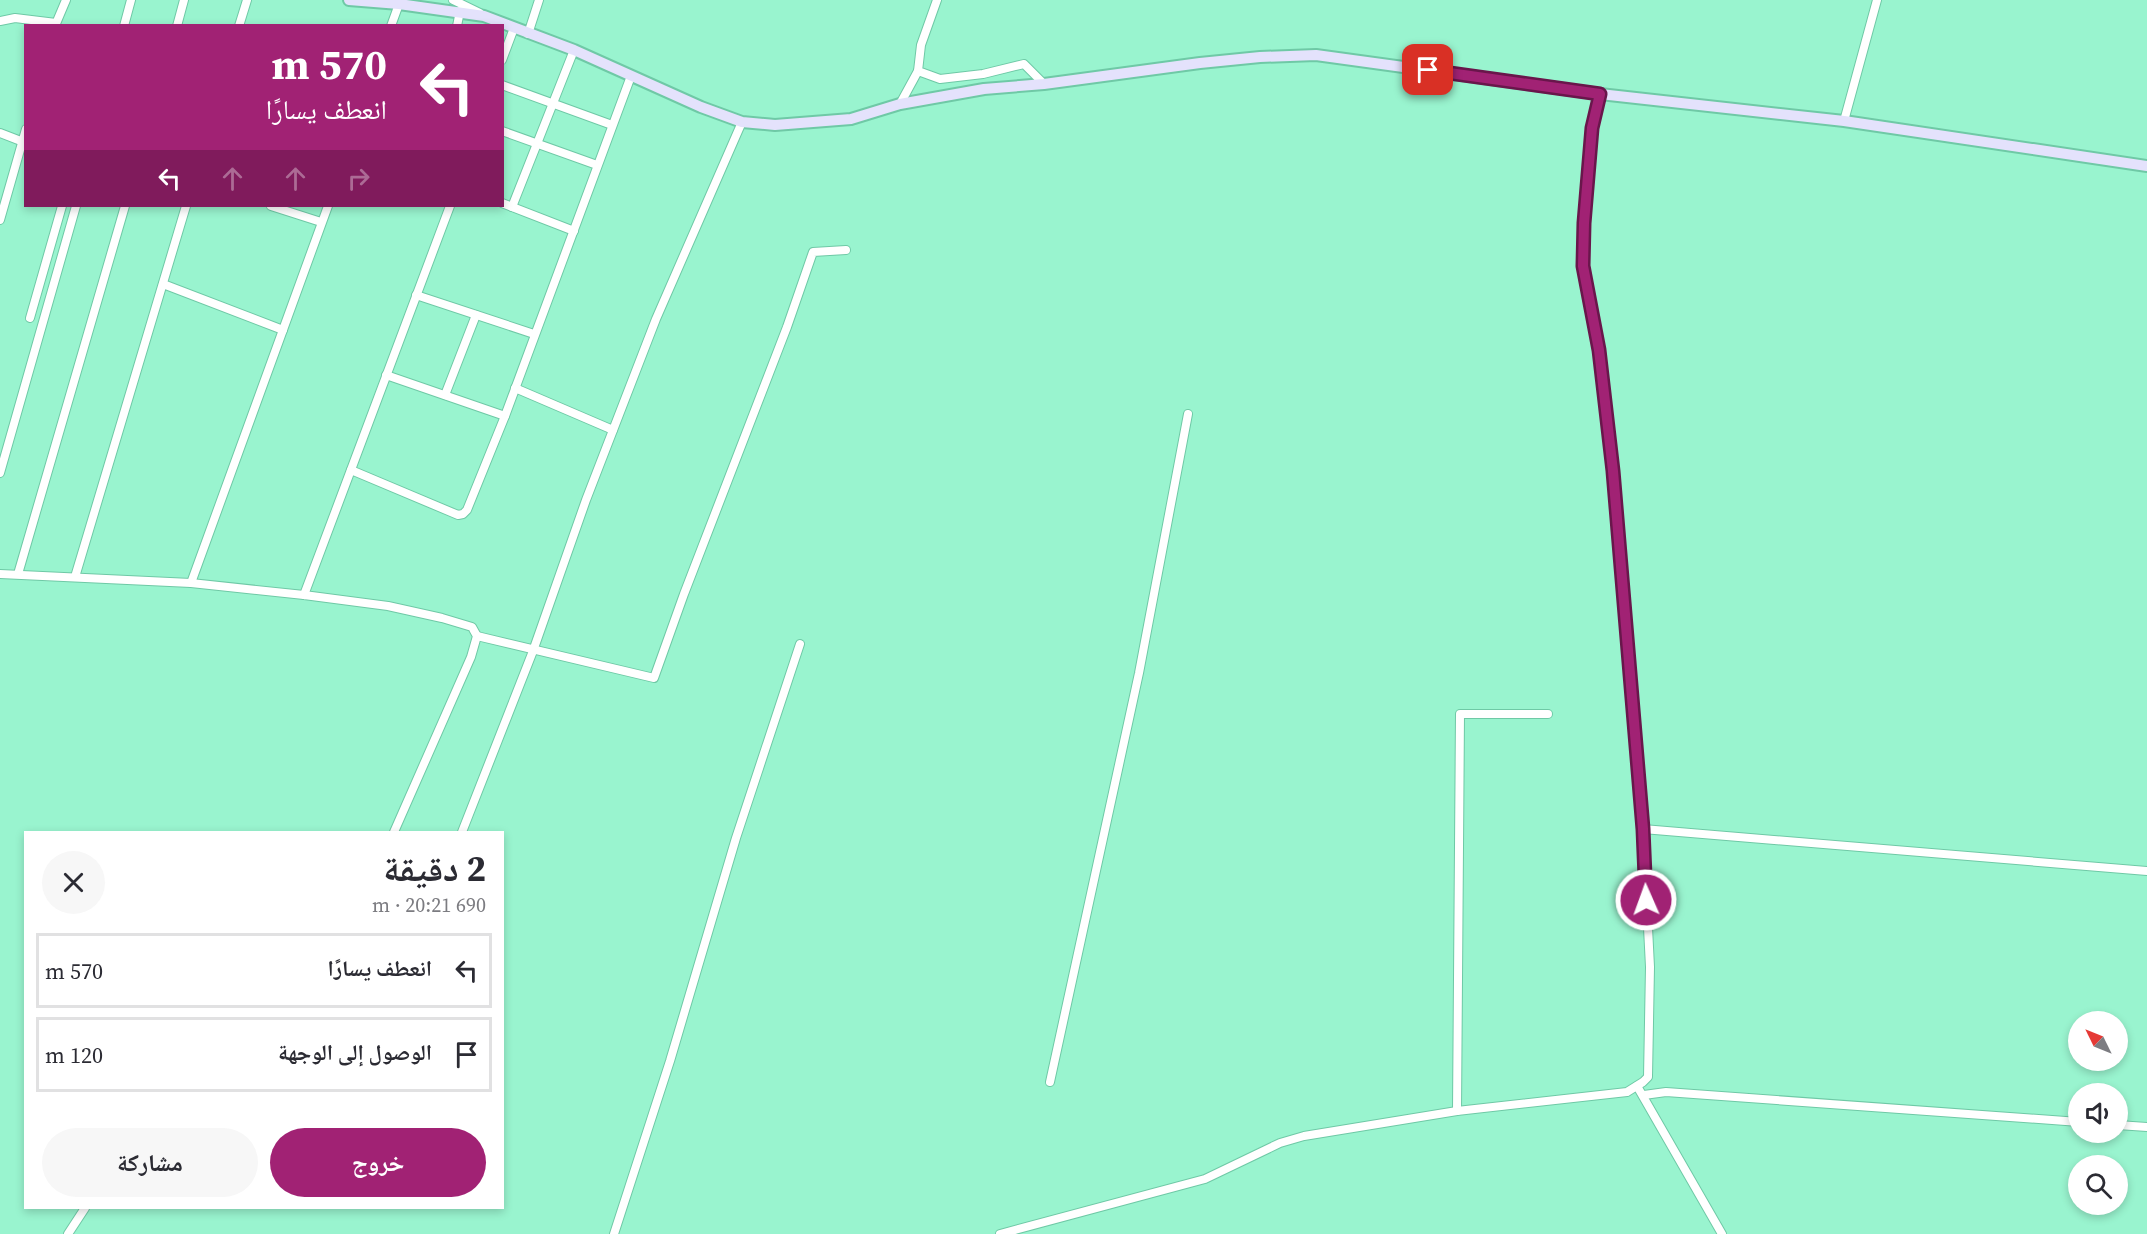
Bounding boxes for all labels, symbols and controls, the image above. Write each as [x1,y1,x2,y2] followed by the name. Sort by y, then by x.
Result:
[272,35,387,93] text: 570 m
[1402,44,1453,95] pin
[408,48,486,126] icon: left
[1411,53,1444,86] icon: arrive
[266,91,387,128] text: انعطف يسارًا
[153,162,186,195] icon: left
[216,162,249,195] icon: ahead
[279,162,312,195] icon: ahead
[342,162,375,195] icon: right
[383,844,486,893] text: 2 دقيقة
[42,851,105,914] button: close
[1614,868,1678,932] position arrow
[372,891,486,919] text: 690 m · 20:21
[328,953,432,983] text: انعطف يسارًا
[450,954,483,987] icon: left
[45,956,103,986] text: 570 m
[2068,1011,2128,1071] north arrow
[2068,1011,2128,1215] map controls
[278,1037,432,1067] text: الوصول إلى الوجهة
[450,1038,483,1071] icon: arrive
[45,1040,103,1070] text: 120 m
[2068,1083,2128,1143] button: sound
[42,1128,258,1197] button: مشاركة
[270,1128,486,1197] button: خروج
[2068,1155,2128,1215] button: search

